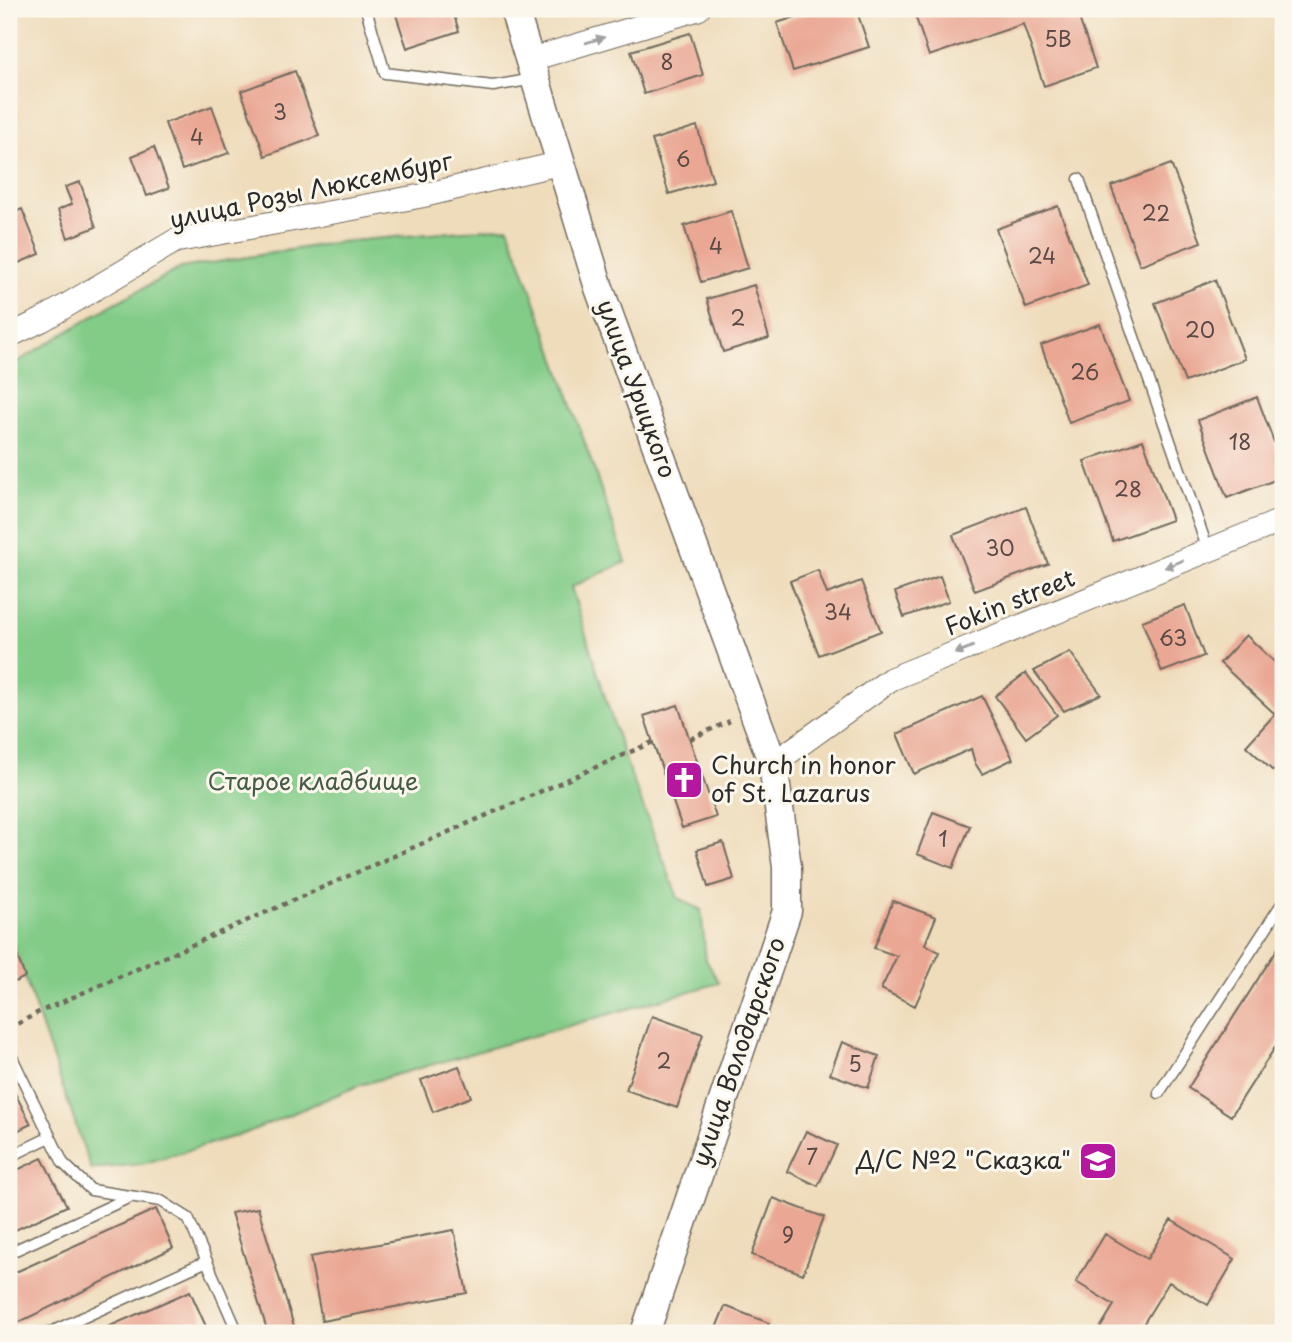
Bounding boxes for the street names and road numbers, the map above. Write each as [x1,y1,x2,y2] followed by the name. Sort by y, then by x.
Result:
[166,141,456,237] street label: улица Розы Люксембург
[589,294,687,483] street label: улица Урицкого
[939,559,1080,644] street label: Fokin street
[681,932,793,1171] street label: улица Володарского

